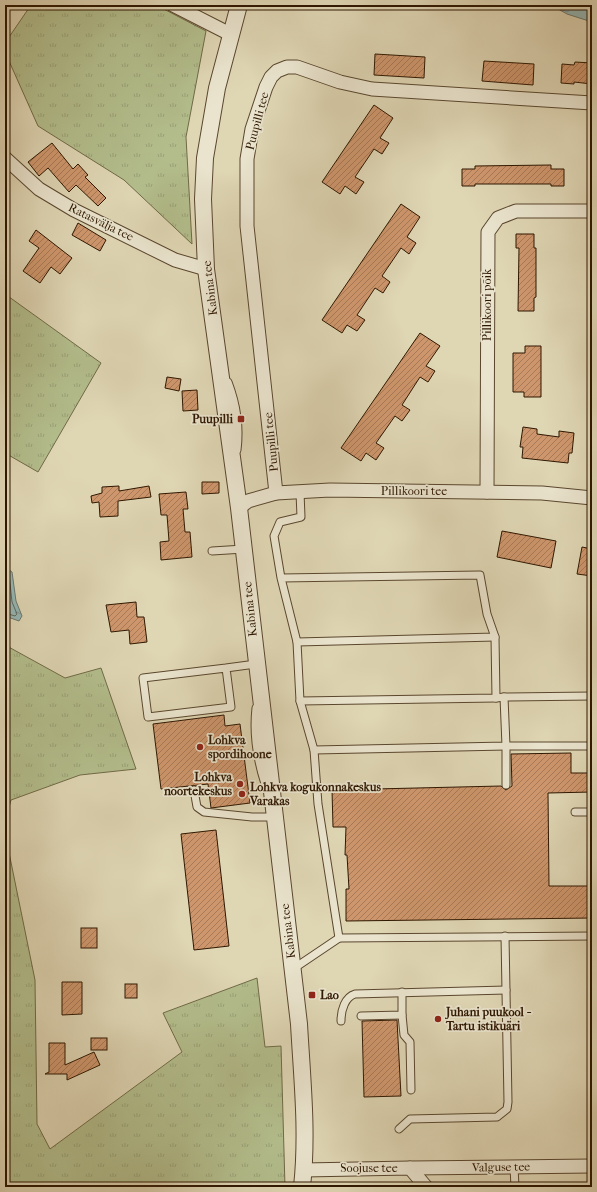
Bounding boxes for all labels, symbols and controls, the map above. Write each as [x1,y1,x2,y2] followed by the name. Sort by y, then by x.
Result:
[243,90,272,152] street label: Puupilli tee
[66,200,136,244] street label: Ratasvälja tee
[200,260,220,316] street label: Kabina tee
[480,268,494,341] street label: Pillikoori põik
[192,412,233,427] place label: Puupilli
[261,412,281,472] street label: Puupilli tee
[236,414,246,424] marker: Puupilli
[381,484,447,498] street label: Pillikoori tee
[240,581,260,637] street label: Kabina tee
[208,733,272,762] place label: Lohkva spordihoone
[195,742,205,752] marker: Lohkva spordihoone
[163,770,233,798] place label: Lohkva noortekeskus
[235,779,245,789] marker: Lohkva noortekeskus
[249,780,382,808] place label: Lohkva kogukonnakeskus Varakas
[237,789,247,799] marker: Lohkva kogukonnakeskus Varakas
[278,903,298,959] street label: Kabina tee
[320,988,339,1002] place label: Lao
[307,990,317,1000] marker: Lao
[444,1005,531,1033] place label: Juhani puukool - Tartu istikuäri
[433,1014,443,1024] marker: Juhani puukool - Tartu istikuäri
[471,1159,530,1175] street label: Valguse tee
[340,1161,398,1175] street label: Soojuse tee

